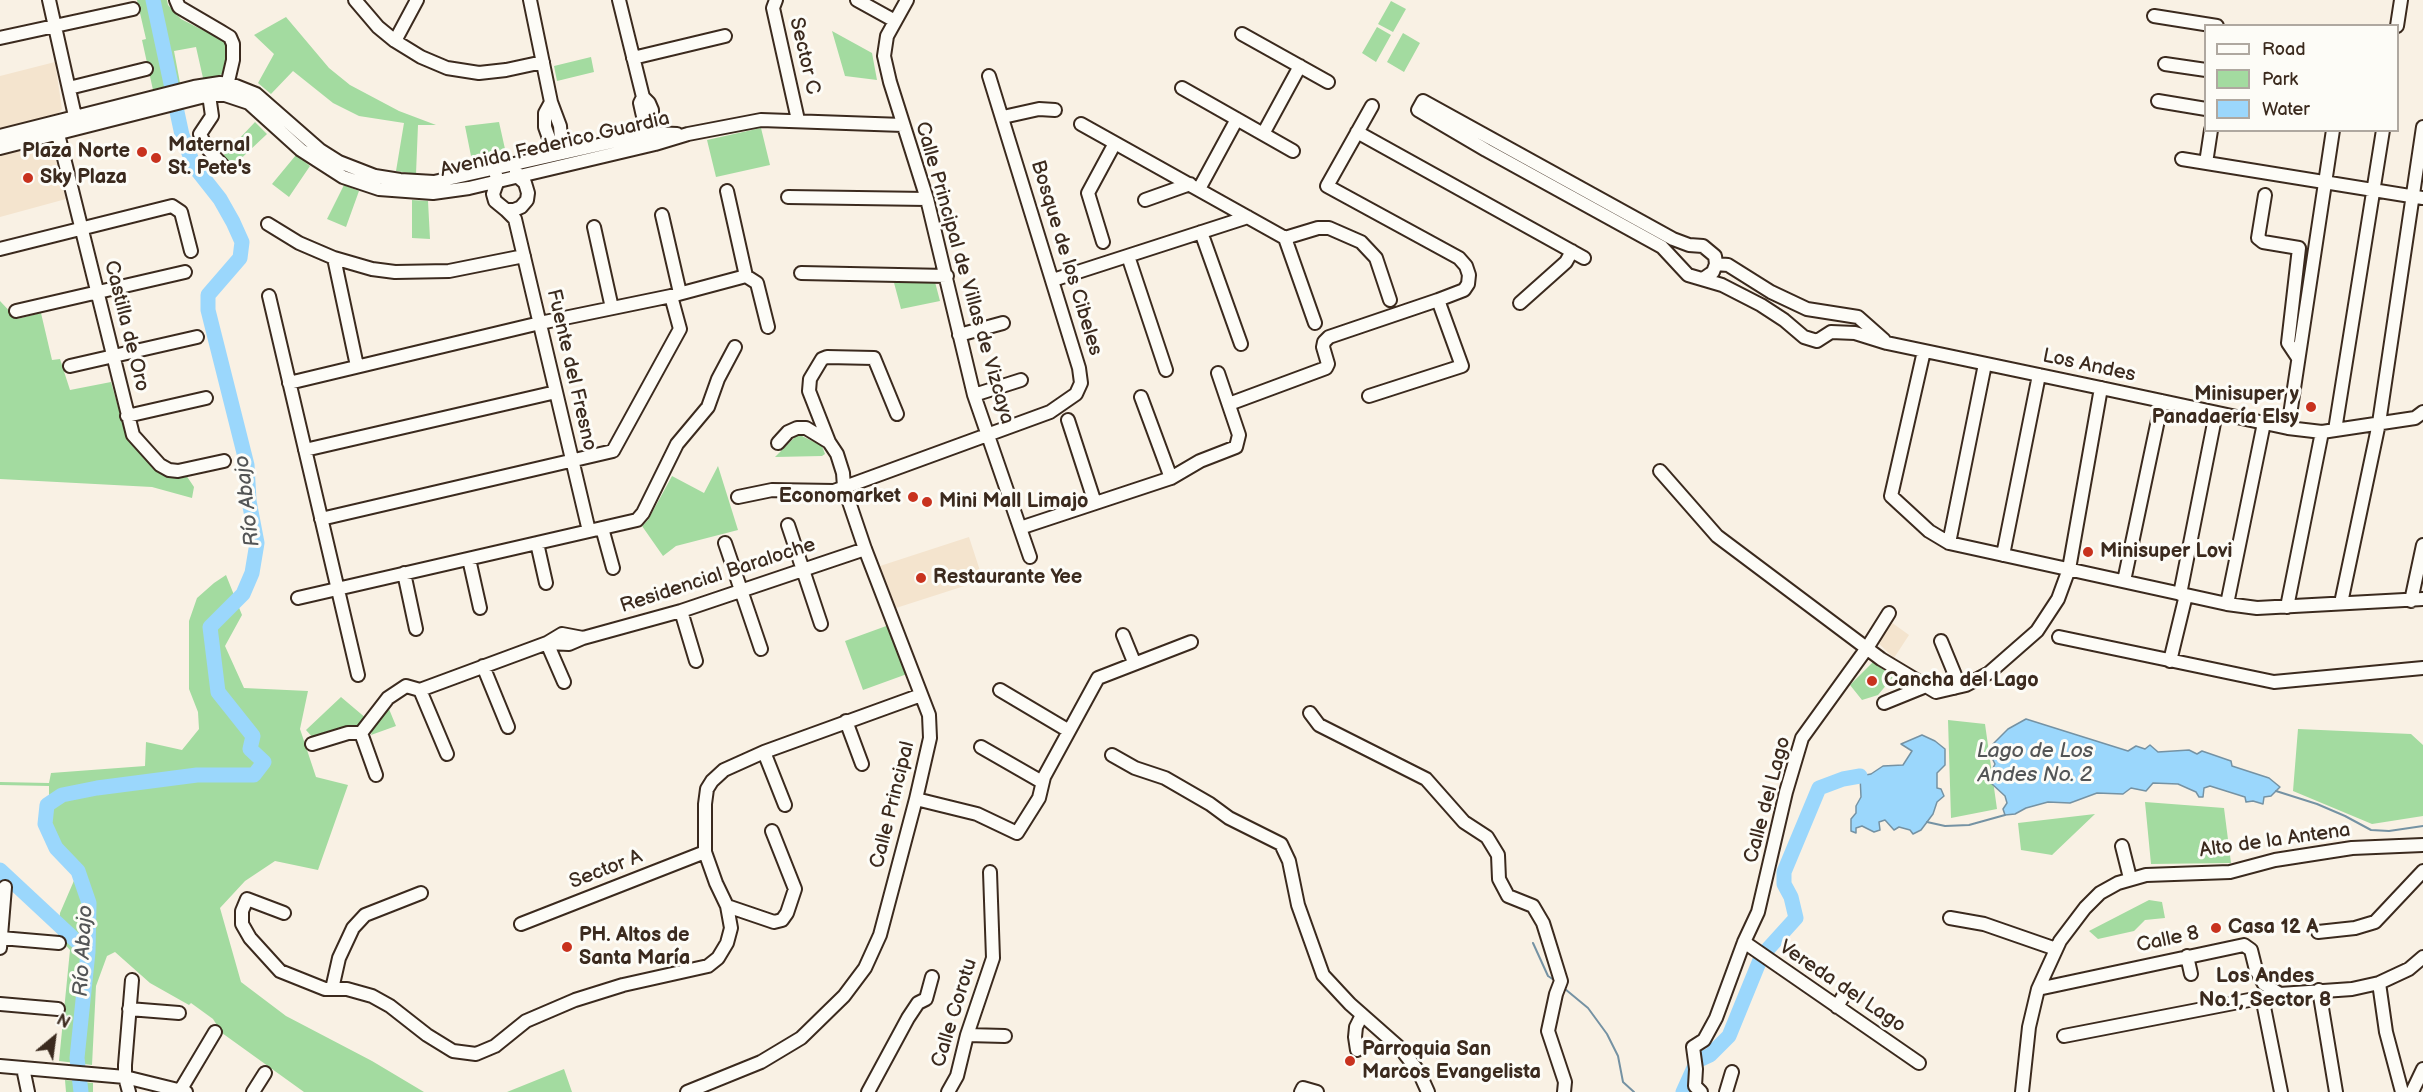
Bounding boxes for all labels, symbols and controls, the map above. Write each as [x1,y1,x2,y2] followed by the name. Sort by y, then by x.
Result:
[783,15,825,97] street label: Sector C
[2204,24,2399,132] legend
[2262,39,2306,60] text: Road
[2262,69,2298,90] text: Park
[2262,99,2310,120] text: Water
[438,107,672,183] street label: Avenida Federico Guardia
[909,119,1019,427] street label: Calle Principal de Villas de Vizcaya
[168,134,251,181] place label: Maternal St. Pete's
[22,140,130,164] place label: Plaza Norte
[135,145,149,159] marker: Plaza Norte
[149,151,163,165] marker: Maternal St. Pete's
[1025,158,1107,358] street label: Bosque de los Cibeles
[40,166,127,190] place label: Sky Plaza
[21,171,35,185] marker: Sky Plaza
[98,258,154,394] street label: Castilla de Oro
[541,287,601,453] street label: Fuente del Fresno
[2040,344,2138,388] street label: Los Andes
[2152,383,2299,430] place label: Minisuper y Panadaería Elsy
[2304,400,2318,414] marker: Minisuper y Panadaería Elsy
[230,454,266,548] water label: Río Abajo
[779,485,901,509] place label: Economarket
[906,490,920,504] marker: Economarket
[939,490,1088,514] place label: Mini Mall Limajo
[920,495,934,509] marker: Mini Mall Limajo
[617,533,819,619] street label: Residencial Baraloche
[2100,540,2232,564] place label: Minisuper Lovi
[2081,545,2095,559] marker: Minisuper Lovi
[933,566,1082,590] place label: Restaurante Yee
[914,571,928,585] marker: Restaurante Yee
[1884,669,2039,693] place label: Cancha del Lago
[1865,674,1879,688] marker: Cancha del Lago
[1740,734,1796,866] street label: Calle del Lago
[866,739,920,871] street label: Calle Principal
[1977,739,2093,789] water label: Lago de Los Andes No. 2
[2198,819,2352,863] street label: Alto de la Antena
[566,845,646,895] street label: Sector A
[69,905,99,997] water label: Río Abajo
[2228,916,2318,940] place label: Casa 12 A
[2209,921,2223,935] marker: Casa 12 A
[2135,922,2201,958] street label: Calle 8
[579,924,690,971] place label: PH. Altos de Santa María
[1774,936,1910,1038] street label: Vereda del Lago
[560,940,574,954] marker: PH. Altos de Santa María
[927,956,983,1070] street label: Calle Corotu
[2199,964,2331,1014] district label: Los Andes No.1, Sector 8
[24,1008,84,1068] north arrow
[53,1011,73,1033] text: N
[1362,1038,1541,1085] place label: Parroquia San Marcos Evangelista
[1343,1054,1357,1068] marker: Parroquia San Marcos Evangelista

